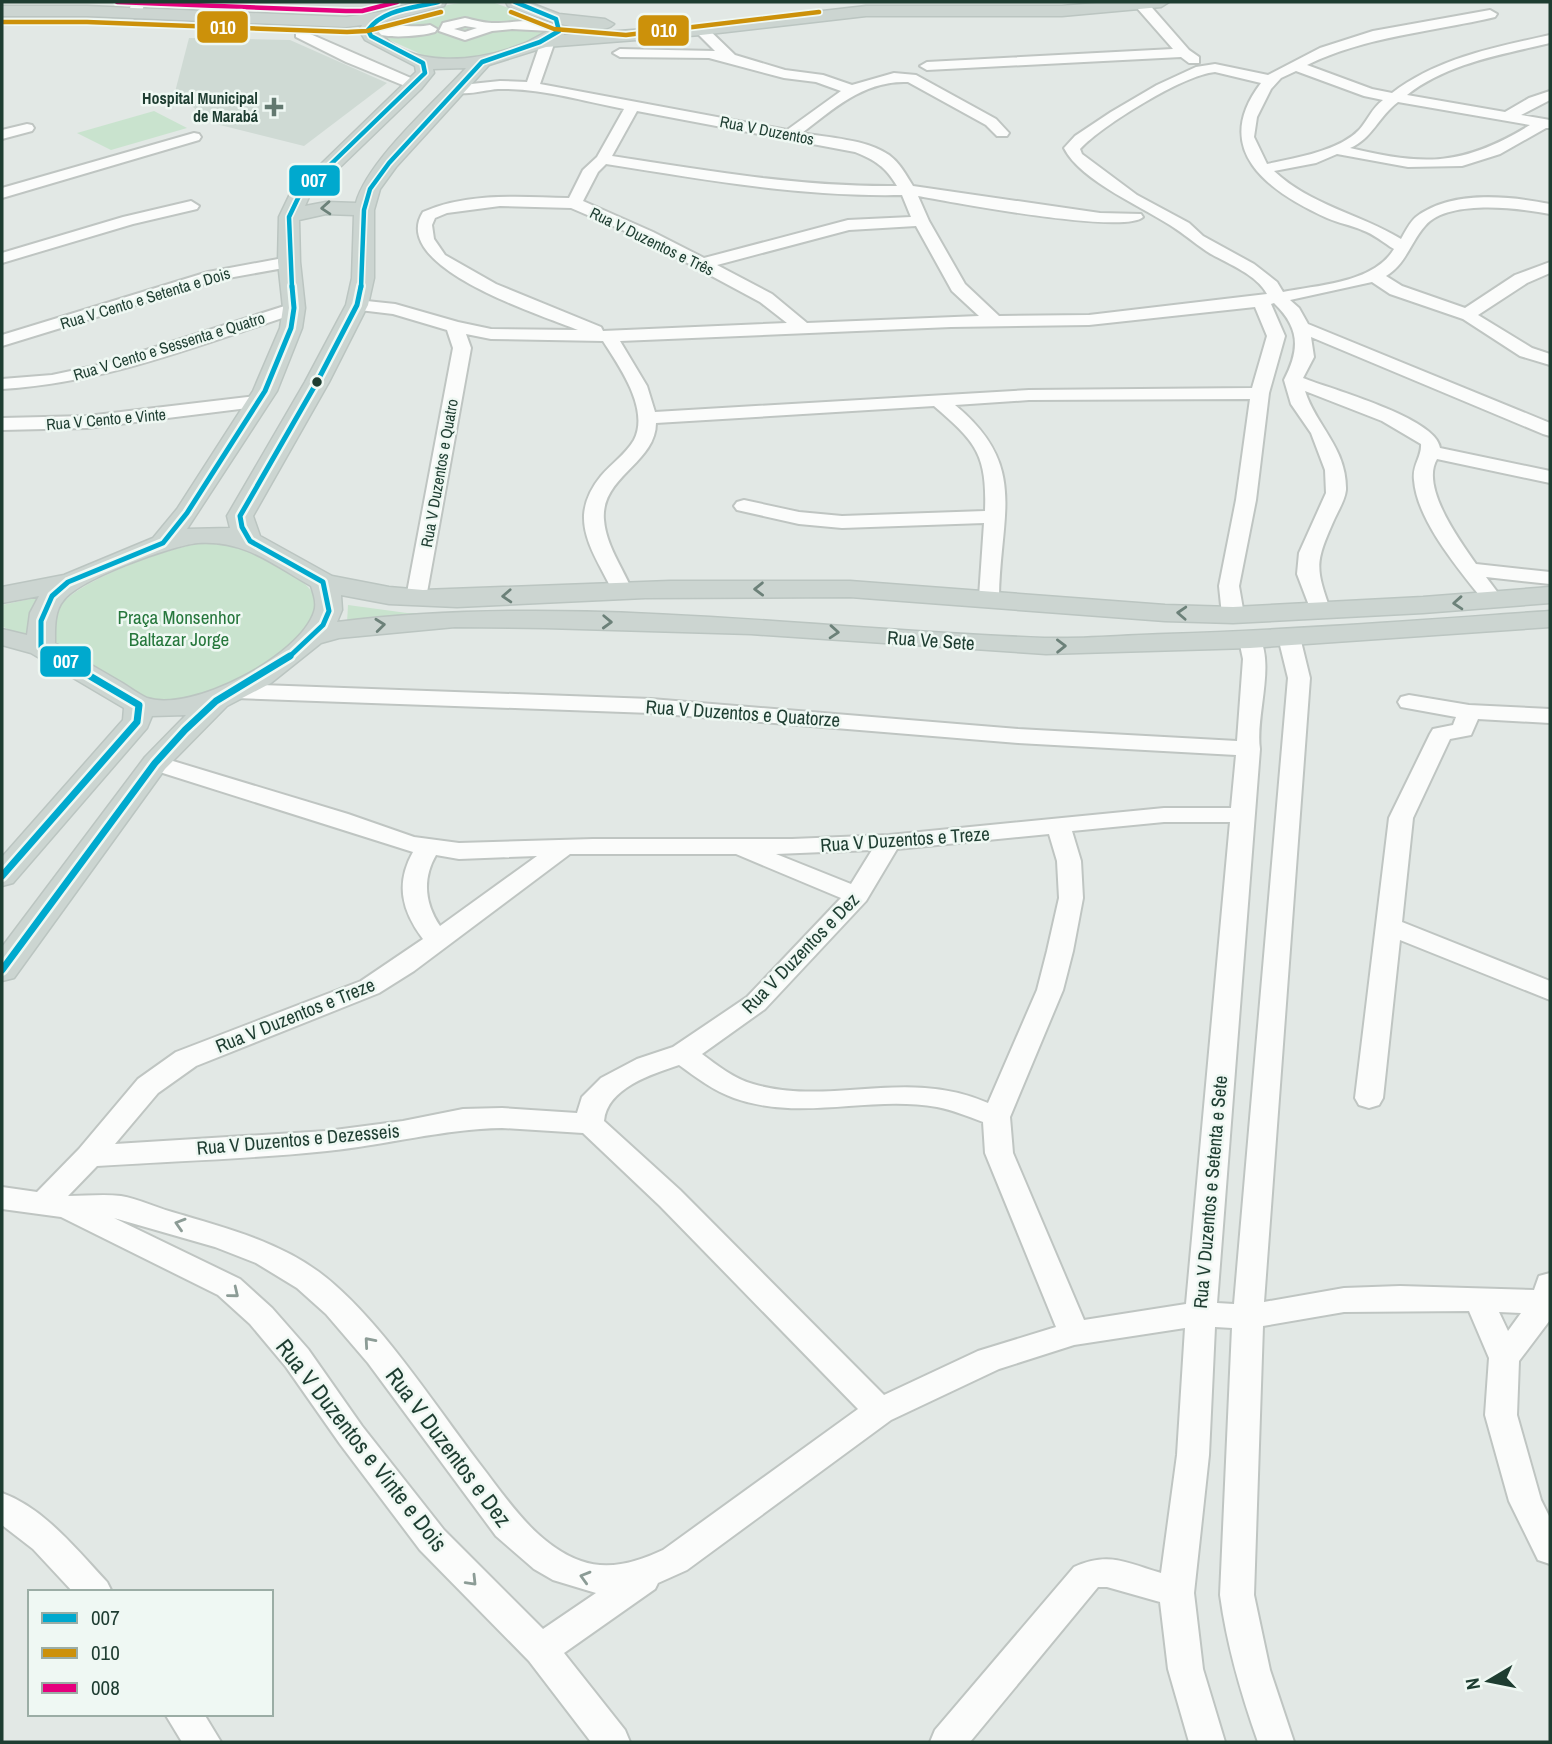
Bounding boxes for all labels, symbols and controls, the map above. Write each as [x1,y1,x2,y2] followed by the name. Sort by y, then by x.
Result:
[196,10,249,44] line badge: 010
[210,14,236,40] text: 010
[637,14,690,47] line badge: 010
[651,17,677,43] text: 010
[142,87,259,127] place label: Hospital Municipal de Marabá
[264,97,284,117] marker: Hospital Municipal de Marabá
[718,110,816,150] street label: Rua V Duzentos
[288,164,341,197] line badge: 007
[301,167,327,193] text: 007
[320,200,331,215] one-way arrow
[586,201,718,281] street label: Rua V Duzentos e Três
[57,262,233,334] street label: Rua V Cento e Setenta e Dois
[71,306,267,386] street label: Rua V Cento e Sessenta e Quatro
[310,375,324,389] unlabelled marker
[415,397,463,549] street label: Rua V Duzentos e Quatro
[45,403,167,435] street label: Rua V Cento e Vinte
[754,581,764,597] one-way arrow
[502,588,513,603] one-way arrow
[1452,595,1463,610] one-way arrow
[118,604,241,652] park label: Praça Monsenhor Baltazar Jorge
[1176,606,1187,621] one-way arrow
[602,614,613,629] one-way arrow
[375,618,386,633] one-way arrow
[829,624,840,639] one-way arrow
[886,624,976,656] street label: Rua Ve Sete
[1057,638,1067,654] one-way arrow
[39,645,92,678] line badge: 007
[53,648,79,674] text: 007
[645,693,841,733] street label: Rua V Duzentos e Quatorze
[819,820,991,858] street label: Rua V Duzentos e Treze
[736,887,865,1019] street label: Rua V Duzentos e Dez
[211,971,379,1059] street label: Rua V Duzentos e Treze
[1187,1074,1233,1310] street label: Rua V Duzentos e Setenta e Sete
[195,1117,401,1161] street label: Rua V Duzentos e Dezesseis
[174,1217,186,1232] one-way arrow
[226,1285,239,1297] one-way arrow
[269,1332,455,1558] street label: Rua V Duzentos e Vinte e Dois
[365,1337,377,1350] one-way arrow
[379,1361,519,1533] street label: Rua V Duzentos e Dez
[580,1571,592,1585] one-way arrow
[463,1573,476,1586] one-way arrow
[28,1590,273,1716] legend
[91,1603,120,1632] text: 007
[91,1638,120,1667] text: 010
[1454,1646,1524,1716] north arrow
[91,1673,120,1702] text: 008
[1458,1676,1486,1692] text: N

